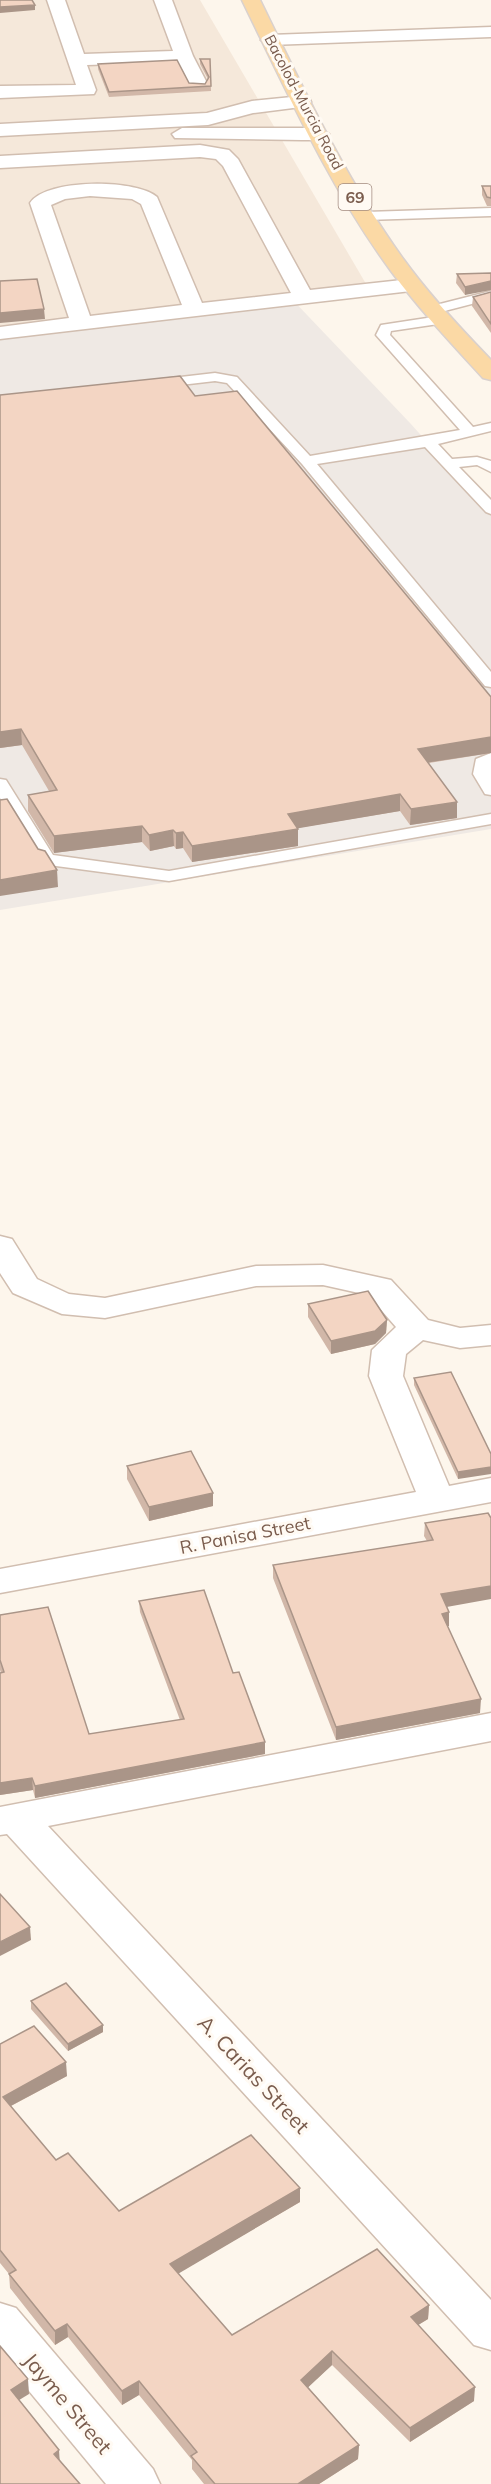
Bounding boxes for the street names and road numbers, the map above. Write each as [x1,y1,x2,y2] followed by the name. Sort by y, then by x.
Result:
[260,31,348,173] street label: Bacolod-Murcia Road
[338,184,372,210] road number: 69
[178,1511,312,1559] street label: R. Panisa Street
[193,2010,315,2138] street label: A. Carias Street
[18,2347,118,2459] street label: Jayme Street

